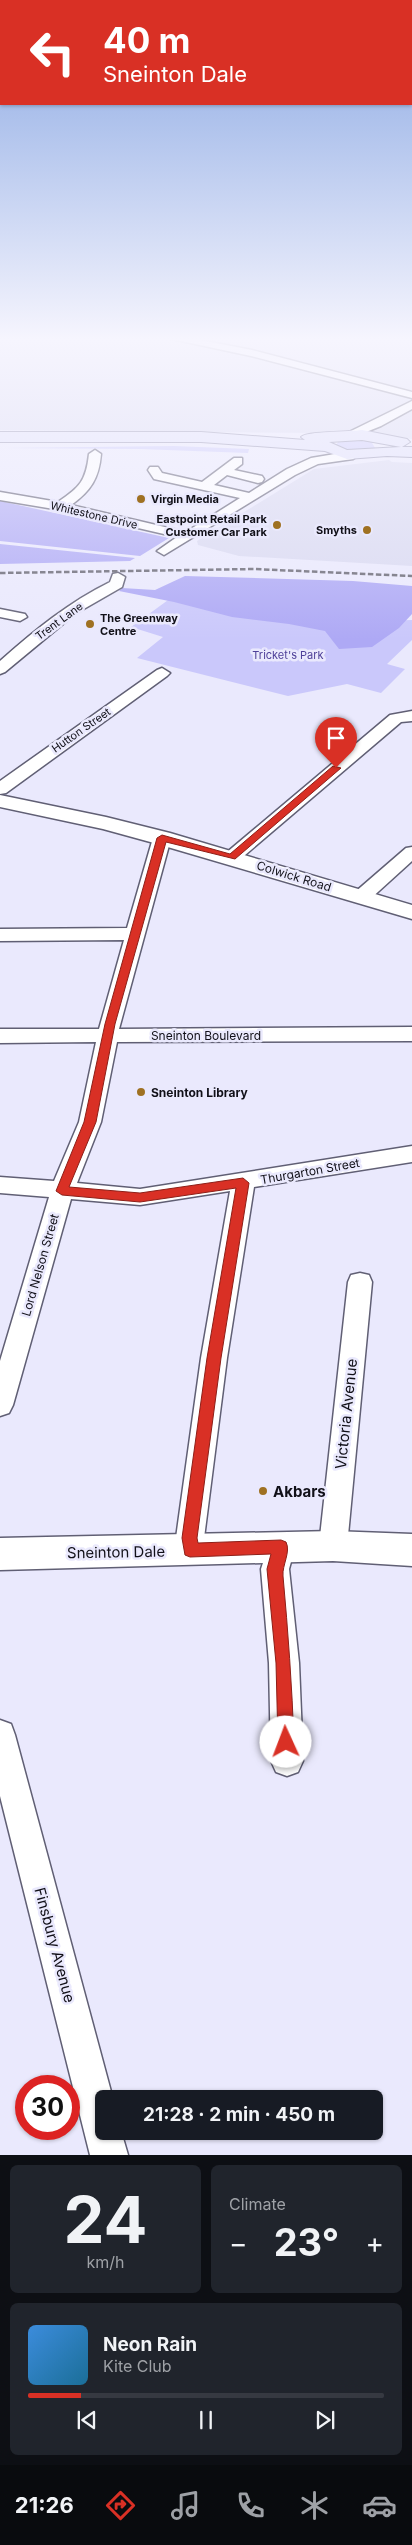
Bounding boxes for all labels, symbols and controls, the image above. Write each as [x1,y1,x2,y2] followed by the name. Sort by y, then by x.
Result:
[103,19,191,61] text: 40 m
[20,20,85,85] icon: left
[103,61,247,87] text: Sneinton Dale
[151,492,219,506] place label: Virgin Media
[135,493,147,505] marker: Virgin Media
[49,498,139,532] street label: Whitestone Drive
[157,512,268,539] place label: Eastpoint Retail Park Customer Car Park
[271,519,283,531] marker: Eastpoint Retail Park Customer Car Park
[316,523,357,537] place label: Smyths
[361,524,373,536] marker: Smyths
[32,599,86,643] street label: Trent Lane
[100,611,178,638] place label: The Greenway Centre
[84,618,96,630] marker: The Greenway Centre
[252,648,324,662] park label: Tricket's Park
[49,704,113,755] street label: Hutton Street
[315,717,357,768] pin
[322,724,350,752] icon: arrive
[255,858,333,894] street label: Colwick Road
[151,1028,261,1043] street label: Sneinton Boulevard
[151,1085,249,1100] place label: Sneinton Library
[135,1086,147,1098] marker: Sneinton Library
[259,1155,361,1187] street label: Thurgarton Street
[18,1212,62,1318] street label: Lord Nelson Street
[331,1358,361,1470] street label: Victoria Avenue
[273,1482,326,1501] place label: Akbars
[257,1485,269,1497] marker: Akbars
[67,1542,165,1562] street label: Sneinton Dale
[259,1715,311,1767] position arrow
[30,1885,80,2005] street label: Finsbury Avenue
[15,2075,80,2140] speed limit sign: 30
[143,2103,335,2126] text: 21:28 · 2 min · 450 m
[64,2180,147,2259] text: 24
[229,2194,286,2214] text: Climate
[274,2219,339,2265] text: 23°
[229,2226,248,2260] text: −
[365,2226,384,2260] text: +
[86,2252,125,2272] text: km/h
[103,2333,197,2356] text: Neon Rain
[103,2356,172,2376] text: Kite Club
[73,2406,101,2434] icon: previous
[192,2406,220,2434] icon: pause
[311,2406,339,2434] icon: next
[103,2488,138,2523] icon: directions
[168,2488,203,2523] icon: music
[233,2488,268,2523] icon: phone
[297,2488,332,2523] icon: climate
[362,2488,397,2523] icon: car
[15,2492,74,2518] text: 21:26

